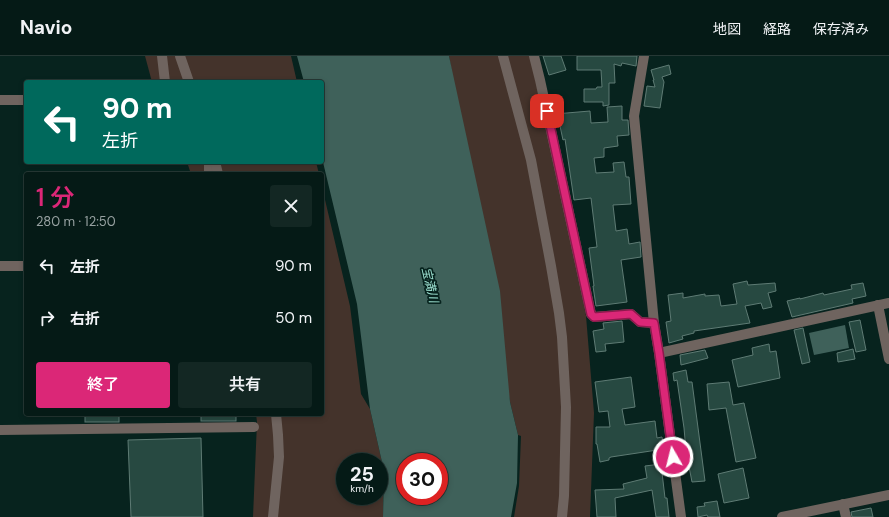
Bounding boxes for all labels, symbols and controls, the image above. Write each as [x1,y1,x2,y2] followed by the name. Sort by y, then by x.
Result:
[20,15,72,40] text: Navio
[713,20,741,38] text: 地図
[763,20,791,38] text: 経路
[813,20,869,38] text: 保存済み
[102,90,172,127] text: 90 m
[530,94,564,128] pin
[36,96,88,148] icon: left
[536,100,558,122] icon: arrive
[102,129,138,153] text: 左折
[36,182,74,213] text: 1 分
[270,185,312,227] button: close
[36,213,116,230] text: 280 m · 12:50
[36,255,58,277] icon: left
[275,256,312,276] text: 90 m
[70,257,100,277] text: 左折
[418,266,442,306] water label: 宝満川
[36,307,58,329] icon: right
[275,308,312,328] text: 50 m
[70,309,100,329] text: 右折
[36,362,170,408] button: 終了
[178,362,312,408] button: 共有
[652,436,694,478] position arrow
[396,453,448,505] speed limit sign: 30
[350,461,374,487] text: 25
[350,482,374,495] text: km/h

